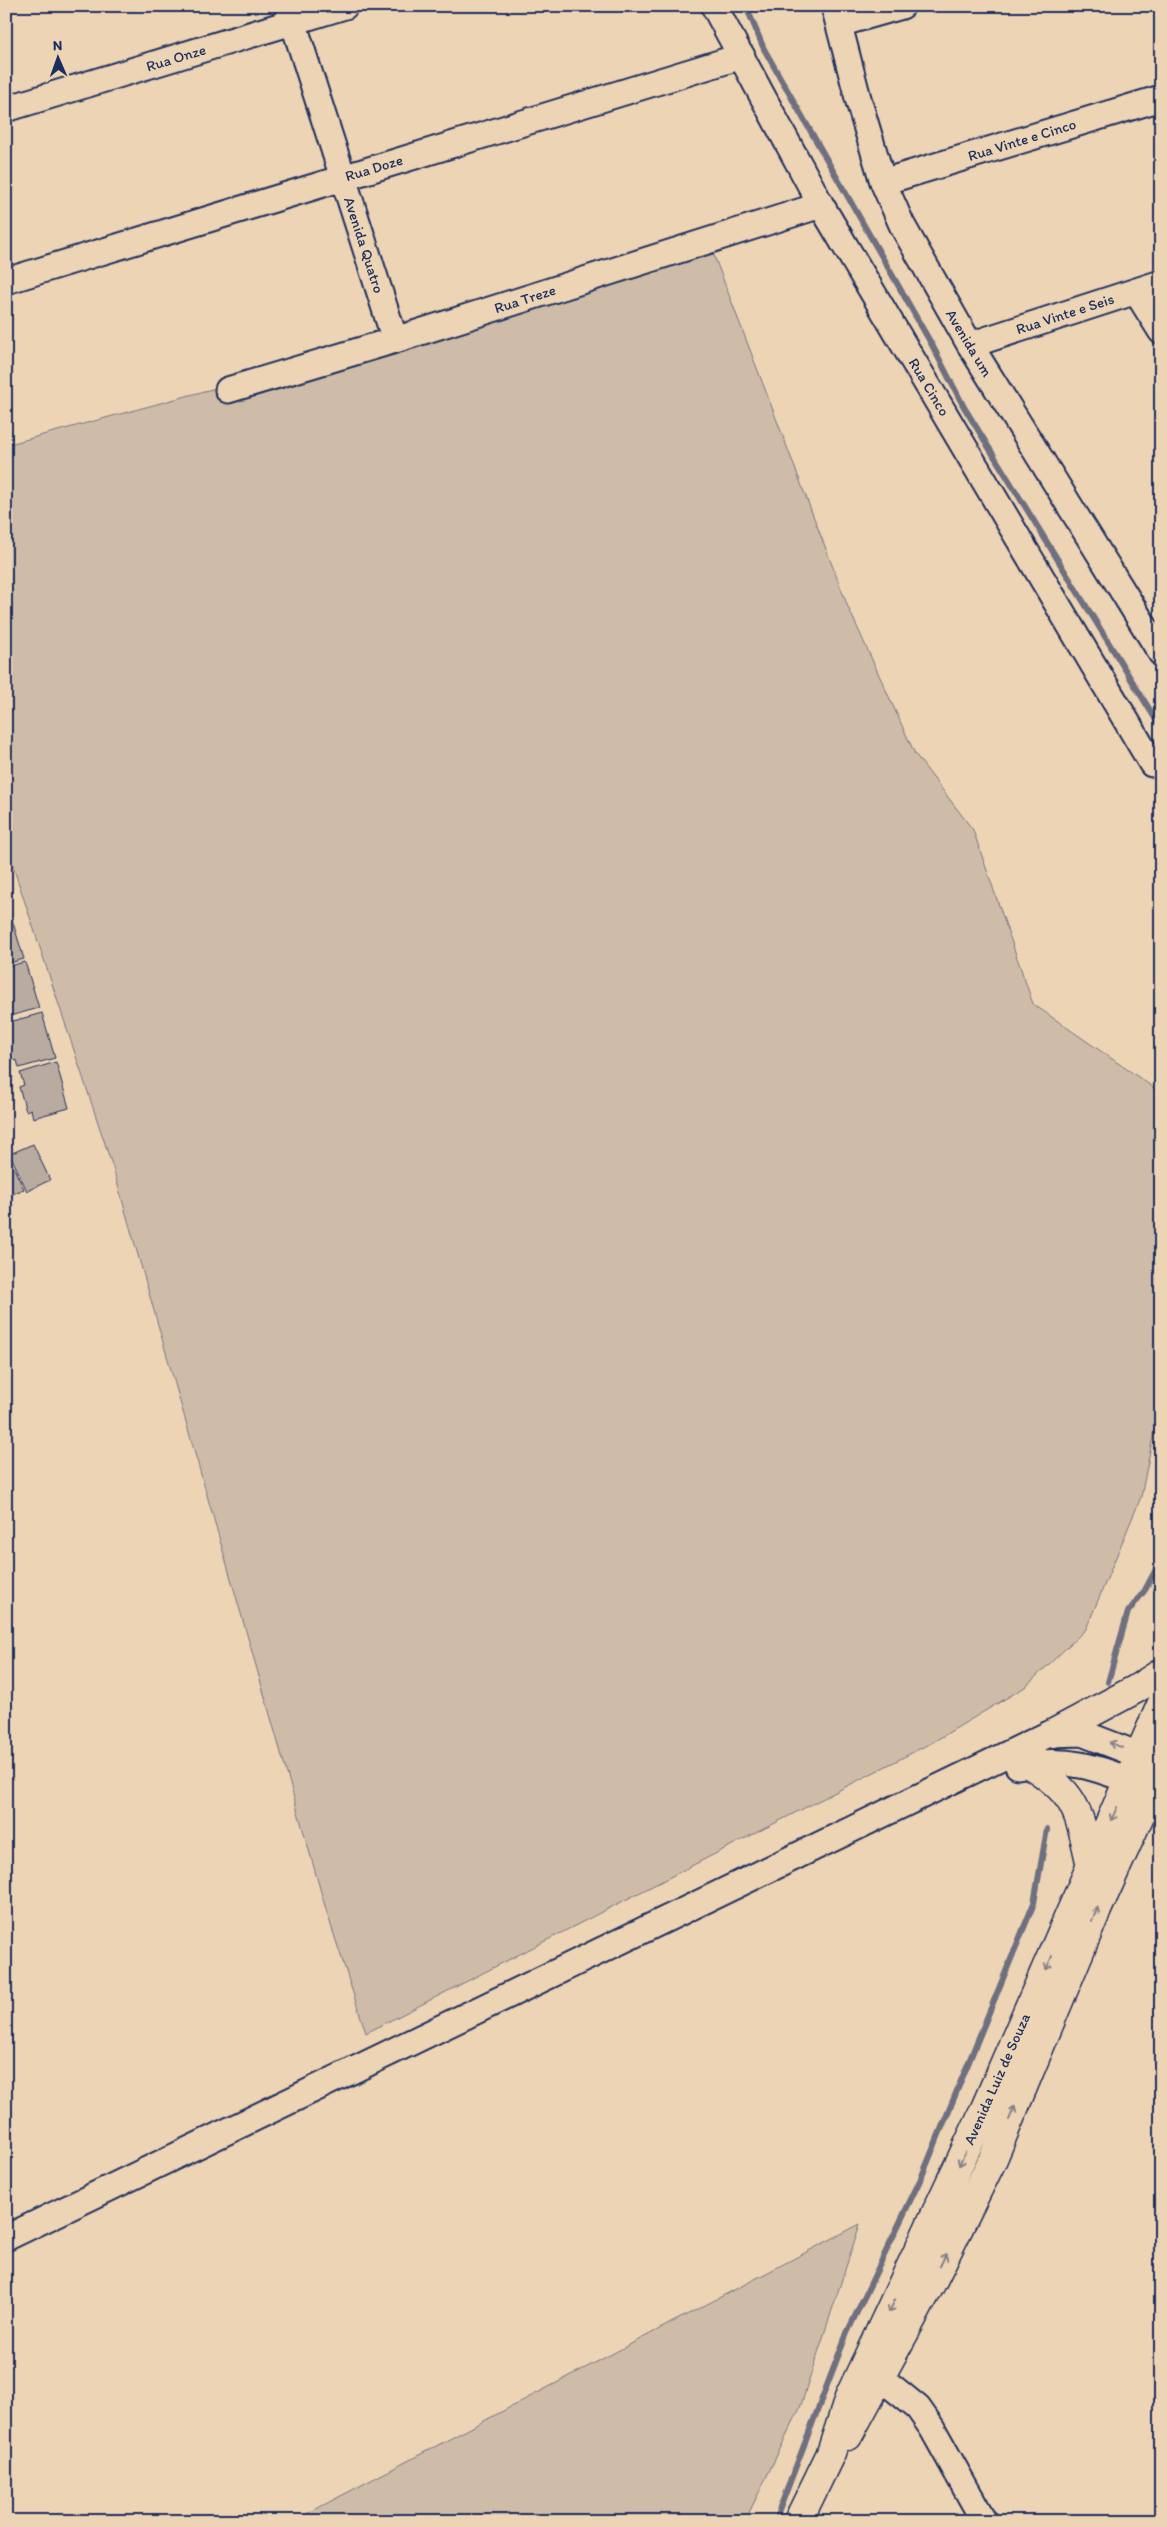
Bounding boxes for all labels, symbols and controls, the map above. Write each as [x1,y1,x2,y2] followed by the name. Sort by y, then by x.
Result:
[32,32,82,82] north arrow
[53,37,63,54] text: N
[144,40,208,76] street label: Rua Onze
[966,115,1078,165] street label: Rua Vinte e Cinco
[343,151,405,185] street label: Rua Doze
[340,195,388,295] street label: Avenida Quatro
[492,281,558,317] street label: Rua Treze
[1014,290,1117,338] street label: Rua Vinte e Seis
[942,306,996,380] street label: Avenida um
[905,355,953,419] street label: Rua Cinco
[1108,1739,1123,1748] one-way arrow
[1108,1806,1118,1821] one-way arrow
[1090,1907,1100,1922] one-way arrow
[1043,1955,1053,1970] one-way arrow
[960,2010,1034,2148] street label: Avenida Luiz de Souza
[1008,2106,1018,2121] one-way arrow
[956,2151,966,2166] one-way arrow
[939,2253,948,2268] one-way arrow
[887,2298,896,2313] one-way arrow

